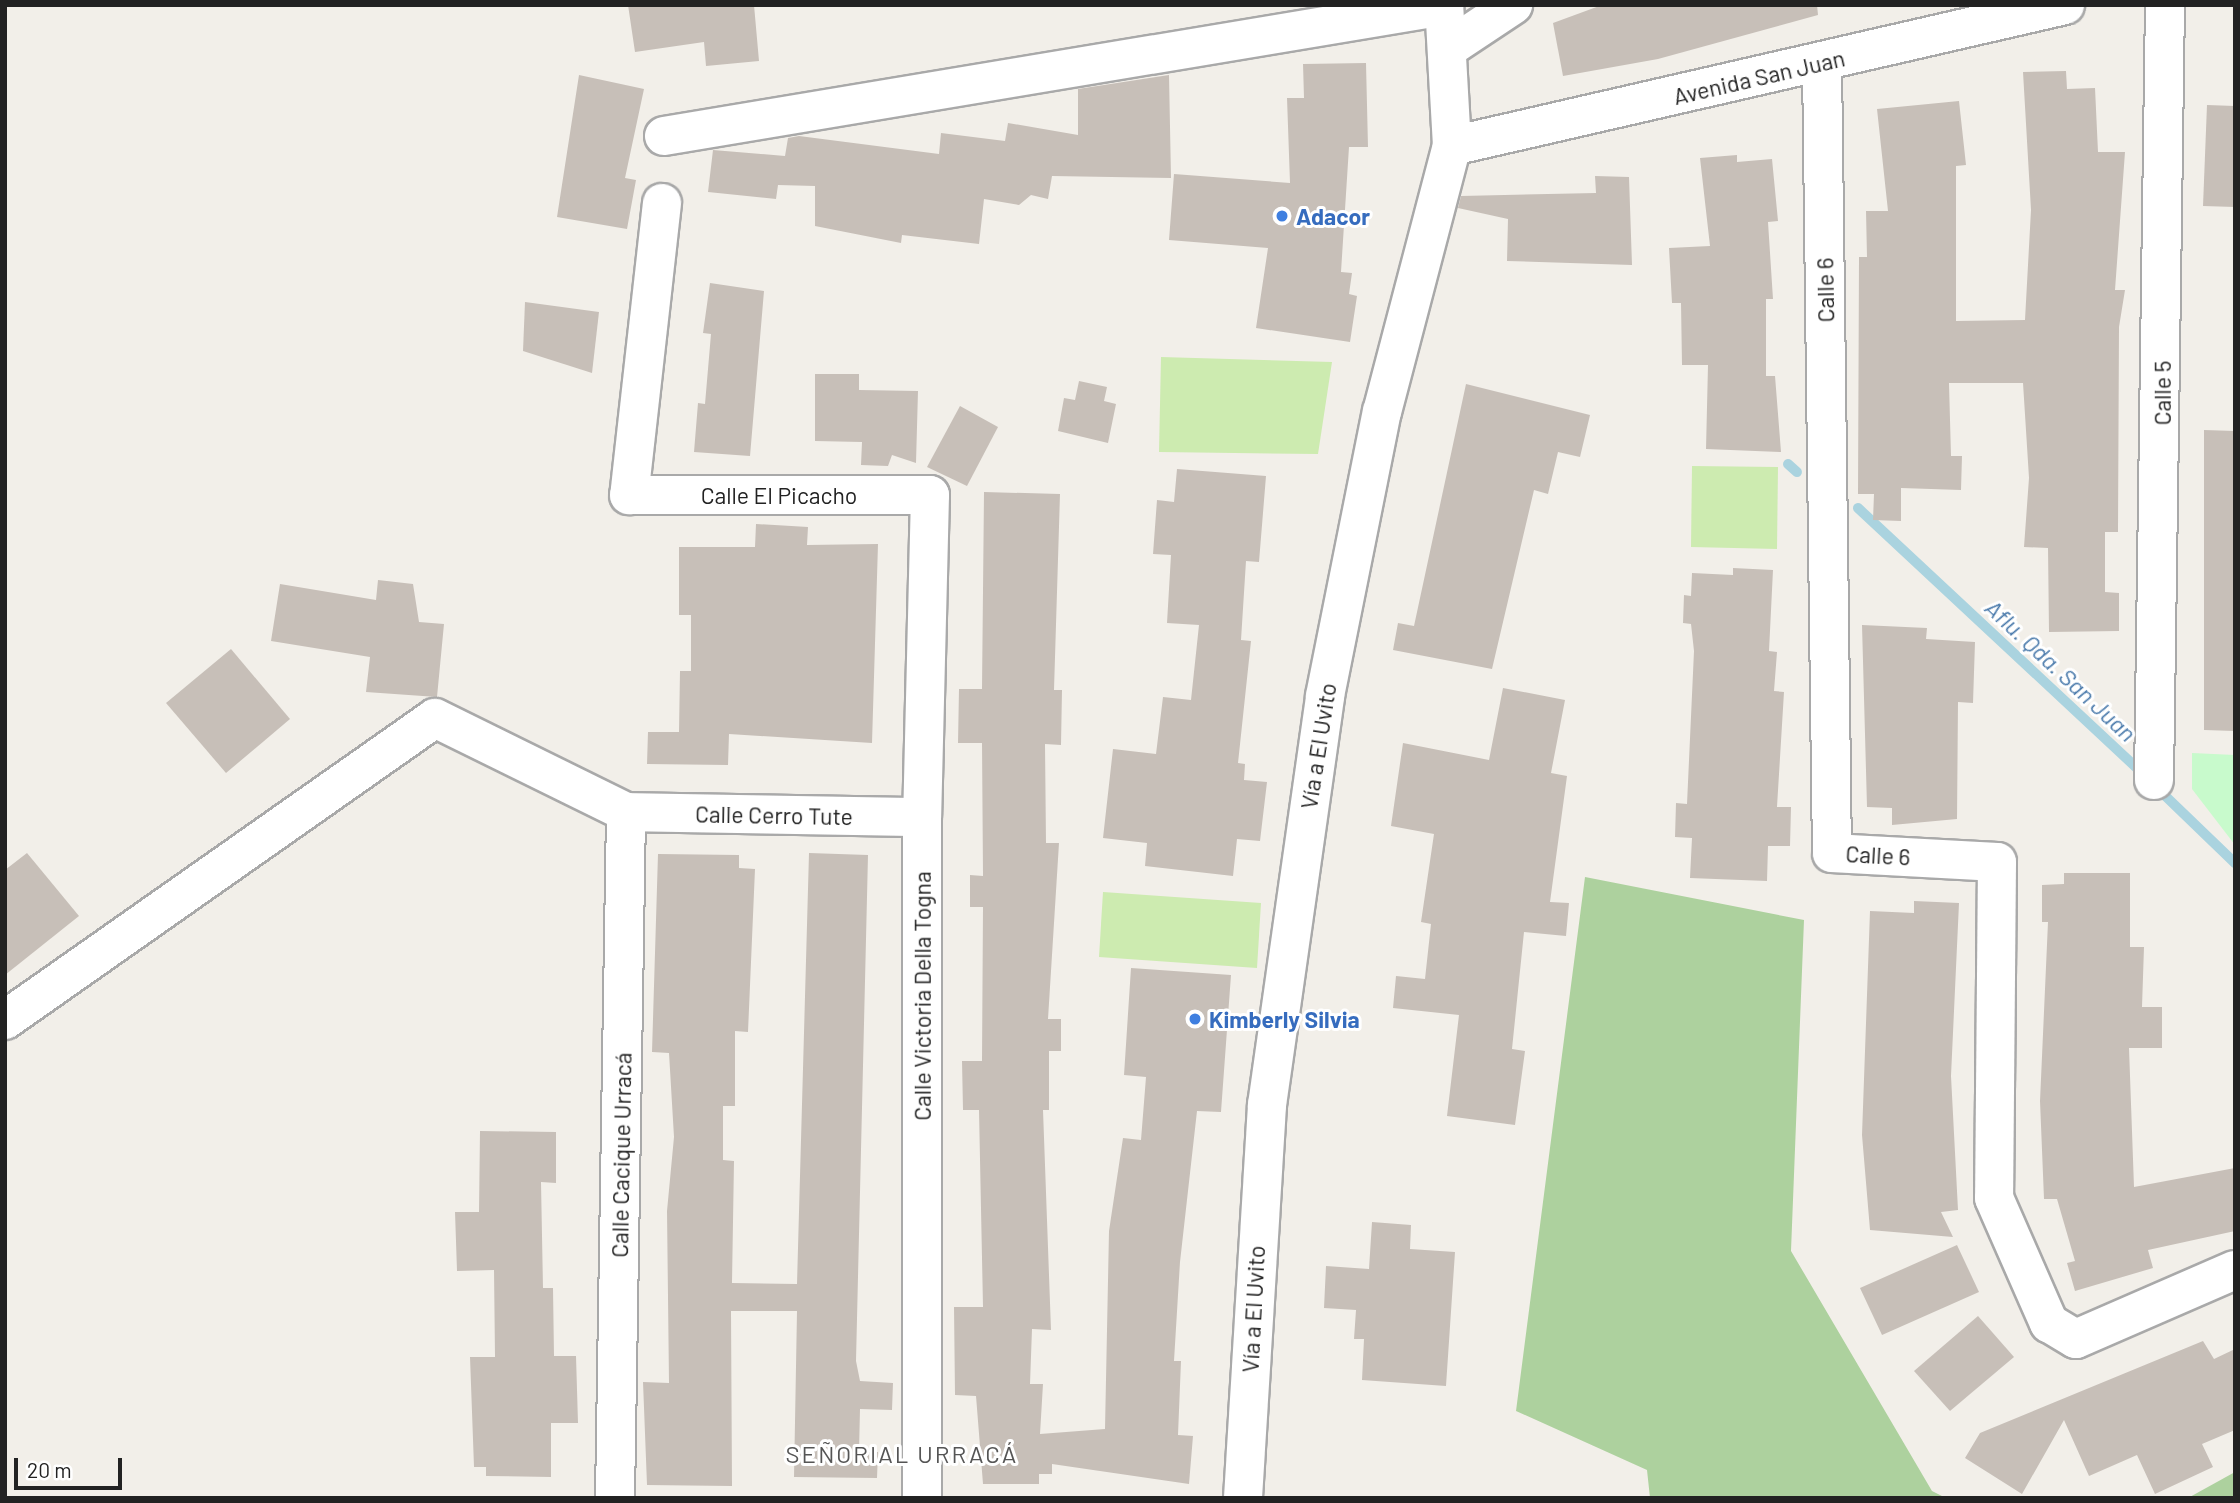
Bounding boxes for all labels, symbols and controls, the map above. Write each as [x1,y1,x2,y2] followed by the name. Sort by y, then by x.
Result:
[1671,44,1847,110] street label: Avenida San Juan
[1296,202,1370,230] place label: Adacor
[1274,208,1290,224] marker: Adacor
[1811,257,1839,323] street label: Calle 6
[2148,361,2176,425] street label: Calle 5
[701,481,857,509] street label: Calle El Picacho
[1980,593,2142,747] water label: Aflu. Qda. San Juan
[1294,681,1342,811] street label: Vía a El Uvito
[695,800,853,830] street label: Calle Cerro Tute
[1845,840,1911,870] street label: Calle 6
[908,871,936,1121] street label: Calle Victoria Della Togna
[1209,1005,1360,1033] place label: Kimberly Silvia
[1187,1011,1203,1027] marker: Kimberly Silvia
[605,1052,637,1258] street label: Calle Cacique Urracá
[1236,1245,1270,1373] street label: Vía a El Uvito
[787,1440,1017,1468] district label: SEÑORIAL URRACÁ
[18,1444,126,1488] scale bar
[27,1457,72,1482] text: 20 m

